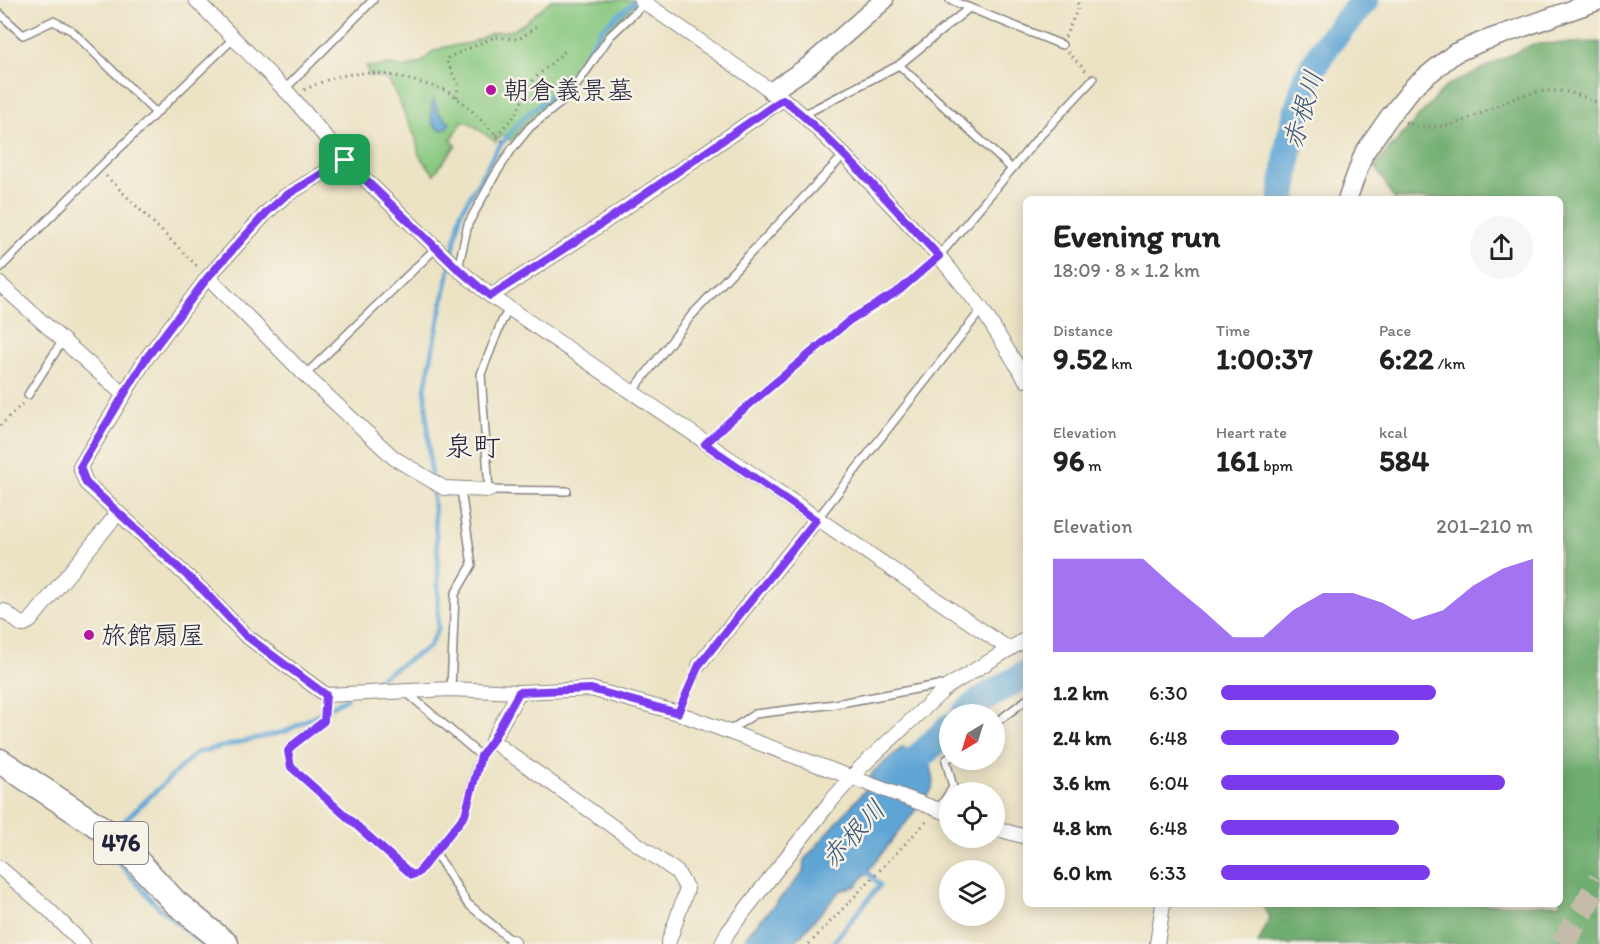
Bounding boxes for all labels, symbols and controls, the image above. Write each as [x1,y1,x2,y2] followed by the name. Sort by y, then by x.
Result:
[1275,66,1330,153] water label: 赤根川
[503,74,633,106] place label: 朝倉義景墓
[484,83,498,97] marker: 朝倉義景墓
[319,134,370,185] pin
[328,143,361,176] icon: arrive
[1053,216,1220,255] text: Evening run
[1470,216,1533,279] button: share
[1053,258,1200,282] text: 18:09 · 8 × 1.2 km
[1053,321,1113,340] text: Distance
[1216,321,1250,340] text: Time
[1379,321,1411,340] text: Pace
[1053,340,1108,377] text: 9.52
[1216,340,1313,377] text: 1:00:37
[1379,340,1434,377] text: 6:22
[1108,354,1132,373] text: km
[1434,354,1465,373] text: /km
[1053,423,1117,442] text: Elevation
[1216,423,1287,442] text: Heart rate
[1379,423,1407,442] text: kcal
[445,429,501,463] district label: 泉町
[1053,442,1085,479] text: 96
[1216,442,1260,479] text: 161
[1379,442,1429,479] text: 584
[1085,456,1102,475] text: m
[1260,456,1293,475] text: bpm
[1053,514,1132,538] text: Elevation
[1436,514,1533,538] text: 201–210 m
[101,619,205,651] place label: 旅館扇屋
[82,628,96,642] marker: 旅館扇屋
[1053,681,1109,705] text: 1.2 km
[1149,681,1188,705] text: 6:30
[939,704,1005,770] north arrow
[939,704,1005,926] map controls
[1053,726,1111,750] text: 2.4 km
[1149,726,1187,750] text: 6:48
[1053,771,1110,795] text: 3.6 km
[1149,771,1189,795] text: 6:04
[939,782,1005,848] button: locate
[813,793,892,875] water label: 赤根川
[1053,816,1112,840] text: 4.8 km
[1149,816,1187,840] text: 6:48
[94,822,148,864] road number: 476
[939,860,1005,926] button: layers
[1053,861,1112,885] text: 6.0 km
[1149,861,1186,885] text: 6:33

